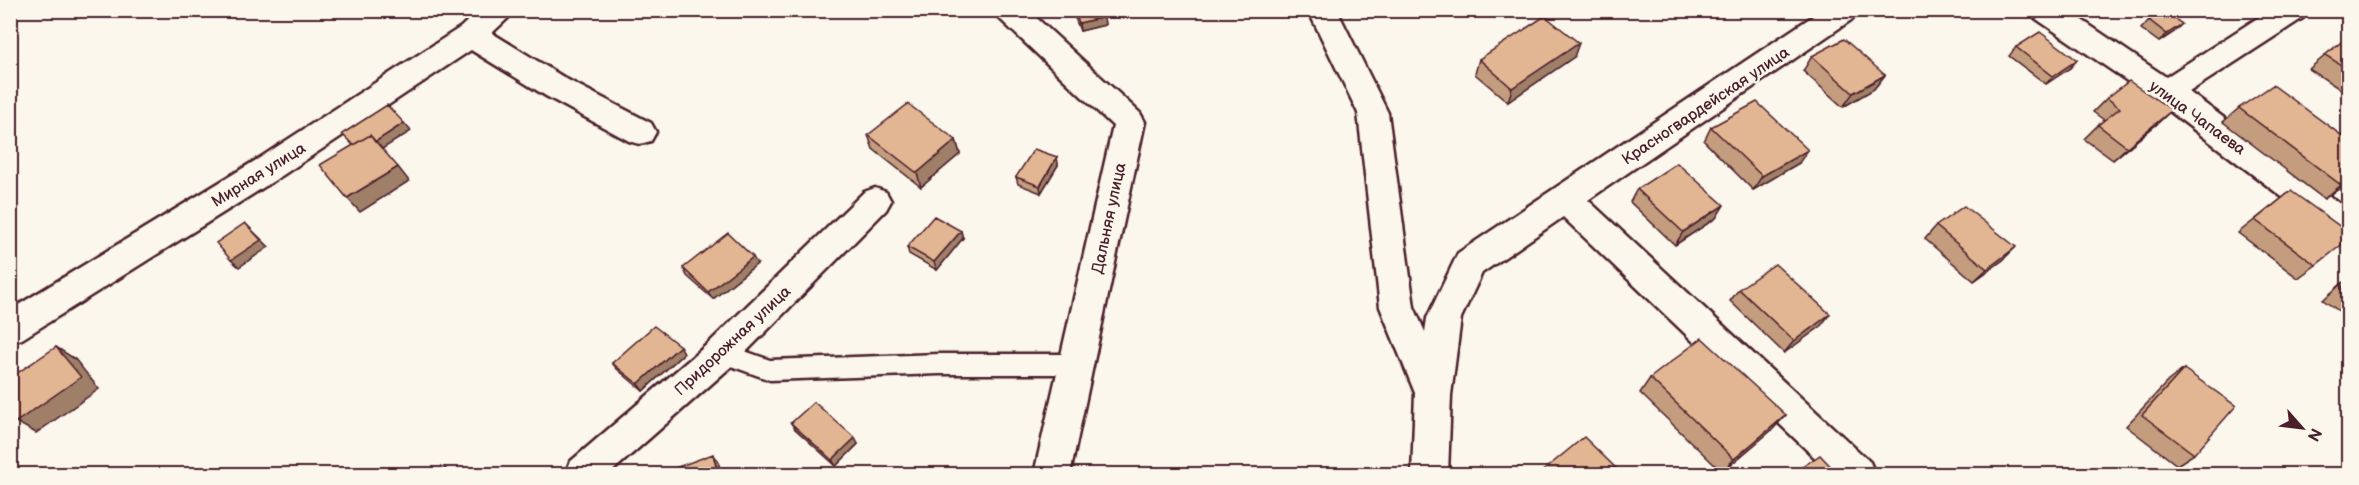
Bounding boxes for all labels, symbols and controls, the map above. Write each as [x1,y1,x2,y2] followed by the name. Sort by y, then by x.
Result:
[1619,43,1793,169] street label: Красногвардейская улица
[2145,77,2249,160] street label: улица Чапаева
[208,138,310,212] street label: Мирная улица
[1088,160,1131,276] street label: Дальняя улица
[671,282,796,400] street label: Придорожная улица
[2272,398,2332,458] north arrow
[2303,425,2325,444] text: N

